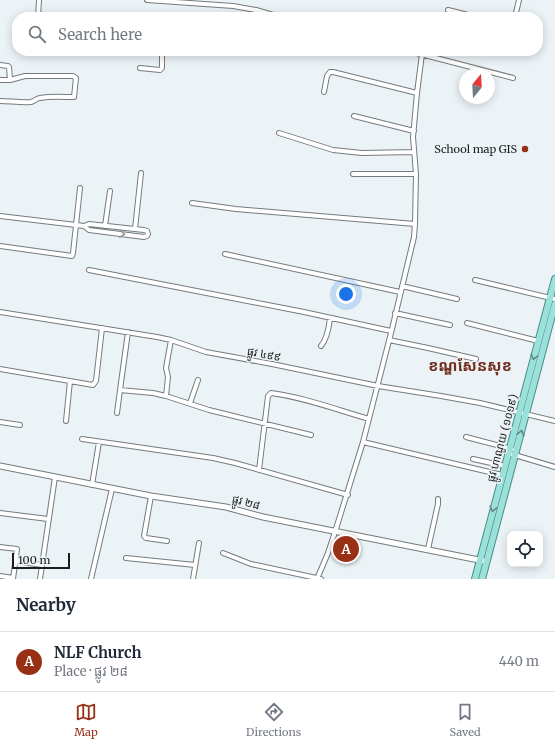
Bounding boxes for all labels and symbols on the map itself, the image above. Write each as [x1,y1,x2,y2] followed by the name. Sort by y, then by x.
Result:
[459,68,495,104] north arrow
[434,142,517,156] place label: School map GIS
[520,144,530,154] marker: School map GIS
[119,229,125,238] one-way arrow
[336,284,356,304] your location
[245,344,282,367] street label: ផ្លូវ ៤៩៩
[530,353,539,360] one-way arrow
[428,356,512,376] district label: ខណ្ឌសែនសុខ
[484,392,524,484] street label: ផ្លូវ ហាណូយ (១០១៩)
[516,430,525,437] one-way arrow
[230,492,262,516] street label: ផ្លូវ ២៨
[489,506,498,513] one-way arrow
[333,534,359,564] pin: A
[12,551,70,570] scale bar

